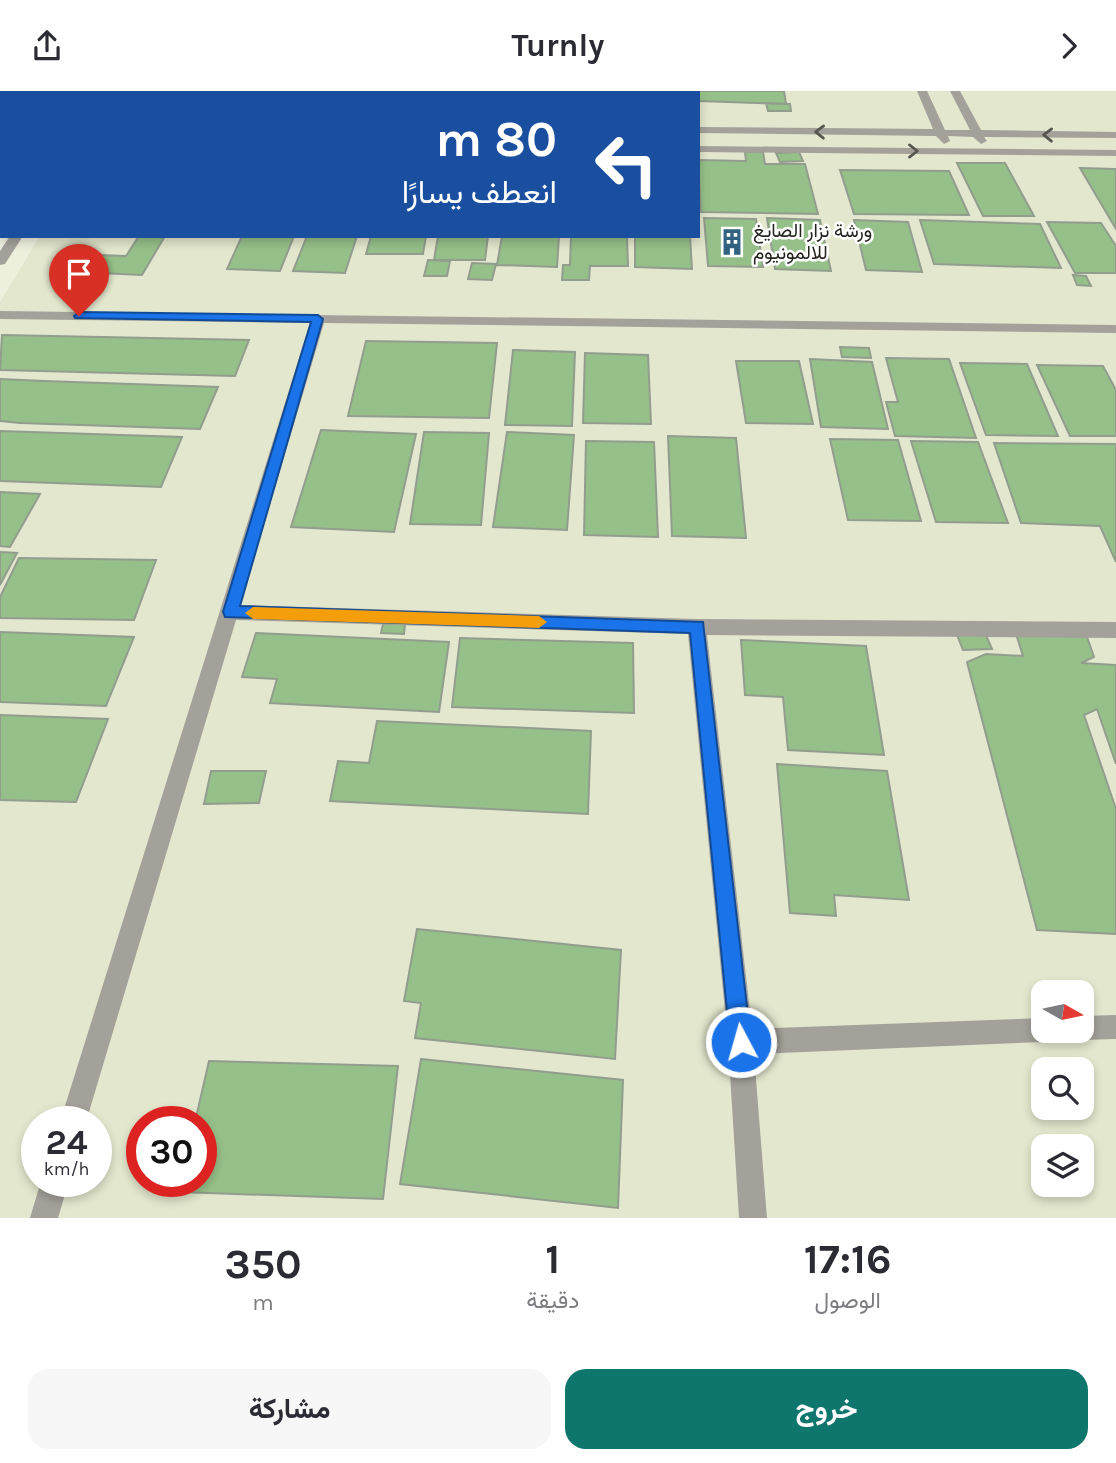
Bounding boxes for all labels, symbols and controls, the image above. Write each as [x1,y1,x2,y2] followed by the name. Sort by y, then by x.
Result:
[28,27,66,65] icon: share
[512,27,604,64] text: Turnly
[1050,27,1088,65] icon: forward
[435,111,557,168] text: 80 m
[581,119,672,210] icon: left
[815,124,825,140] one-way arrow
[1042,127,1053,142] one-way arrow
[909,143,919,159] one-way arrow
[402,174,557,211] text: انعطف يسارًا
[753,220,872,265] place label: ورشة نزار الصايغ للالمونيوم
[717,227,747,257] building icon: ورشة نزار الصايغ للالمونيوم
[49,244,109,316] pin
[60,255,98,293] icon: arrive
[1031,980,1094,1043] north arrow
[1031,980,1094,1197] map controls
[704,1005,778,1079] position arrow
[1031,1057,1094,1120] button: search
[126,1106,217,1197] speed limit sign: 30
[46,1122,88,1163] text: 24
[1031,1134,1094,1197] button: layers
[44,1158,89,1180] text: km/h
[545,1234,560,1284] text: 1
[804,1234,892,1284] text: 17:16
[225,1239,302,1289] text: 350
[526,1287,579,1314] text: دقيقة
[815,1287,881,1314] text: الوصول
[252,1289,274,1316] text: m
[28,1369,551,1449] button: مشاركة
[565,1369,1088,1449] button: خروج

